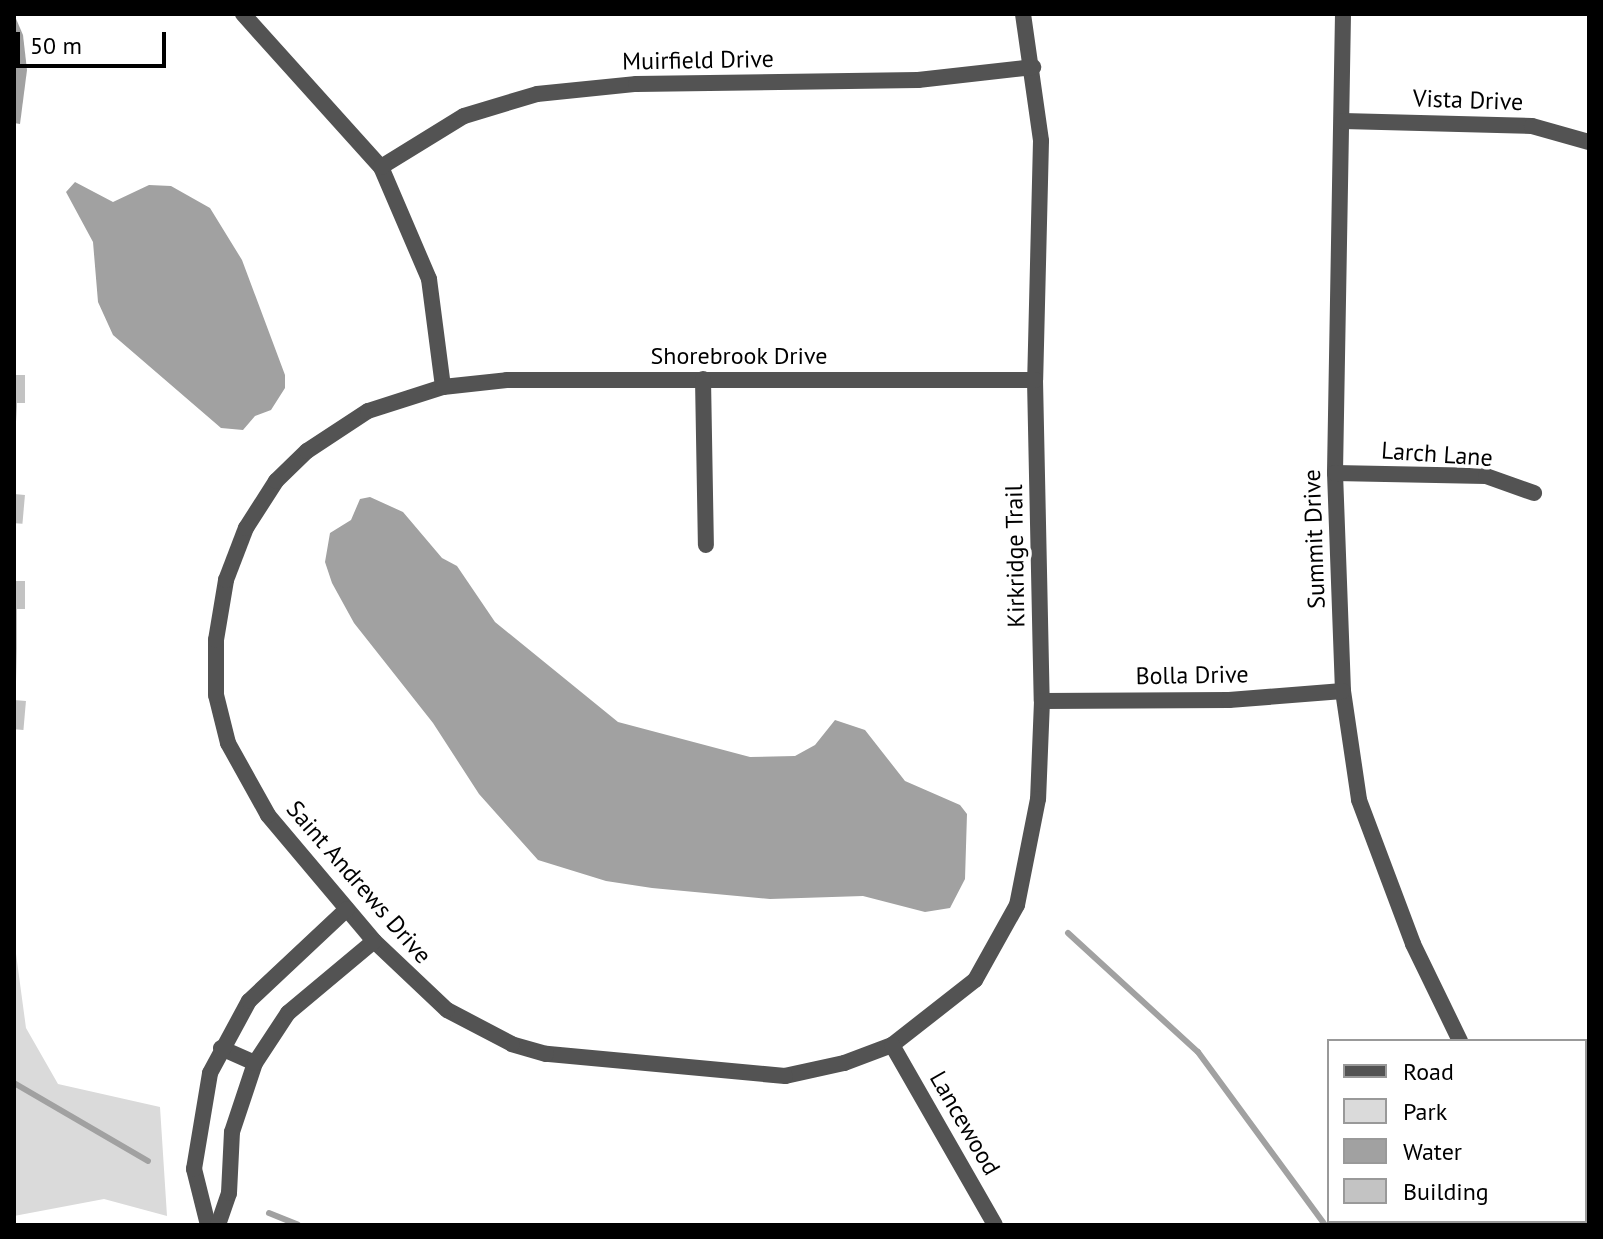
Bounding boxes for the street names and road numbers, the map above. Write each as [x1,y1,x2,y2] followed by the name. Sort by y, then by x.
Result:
[622,44,774,76] street label: Muirfield Drive
[1412,84,1524,116] street label: Vista Drive
[650,342,828,370] street label: Shorebrook Drive
[1380,436,1494,472] street label: Larch Lane
[1297,469,1331,609] street label: Summit Drive
[999,484,1031,628] street label: Kirkridge Trail
[1135,660,1249,690] street label: Bolla Drive
[280,794,438,970] street label: Saint Andrews Drive
[924,1066,1006,1180] street label: Lancewood

